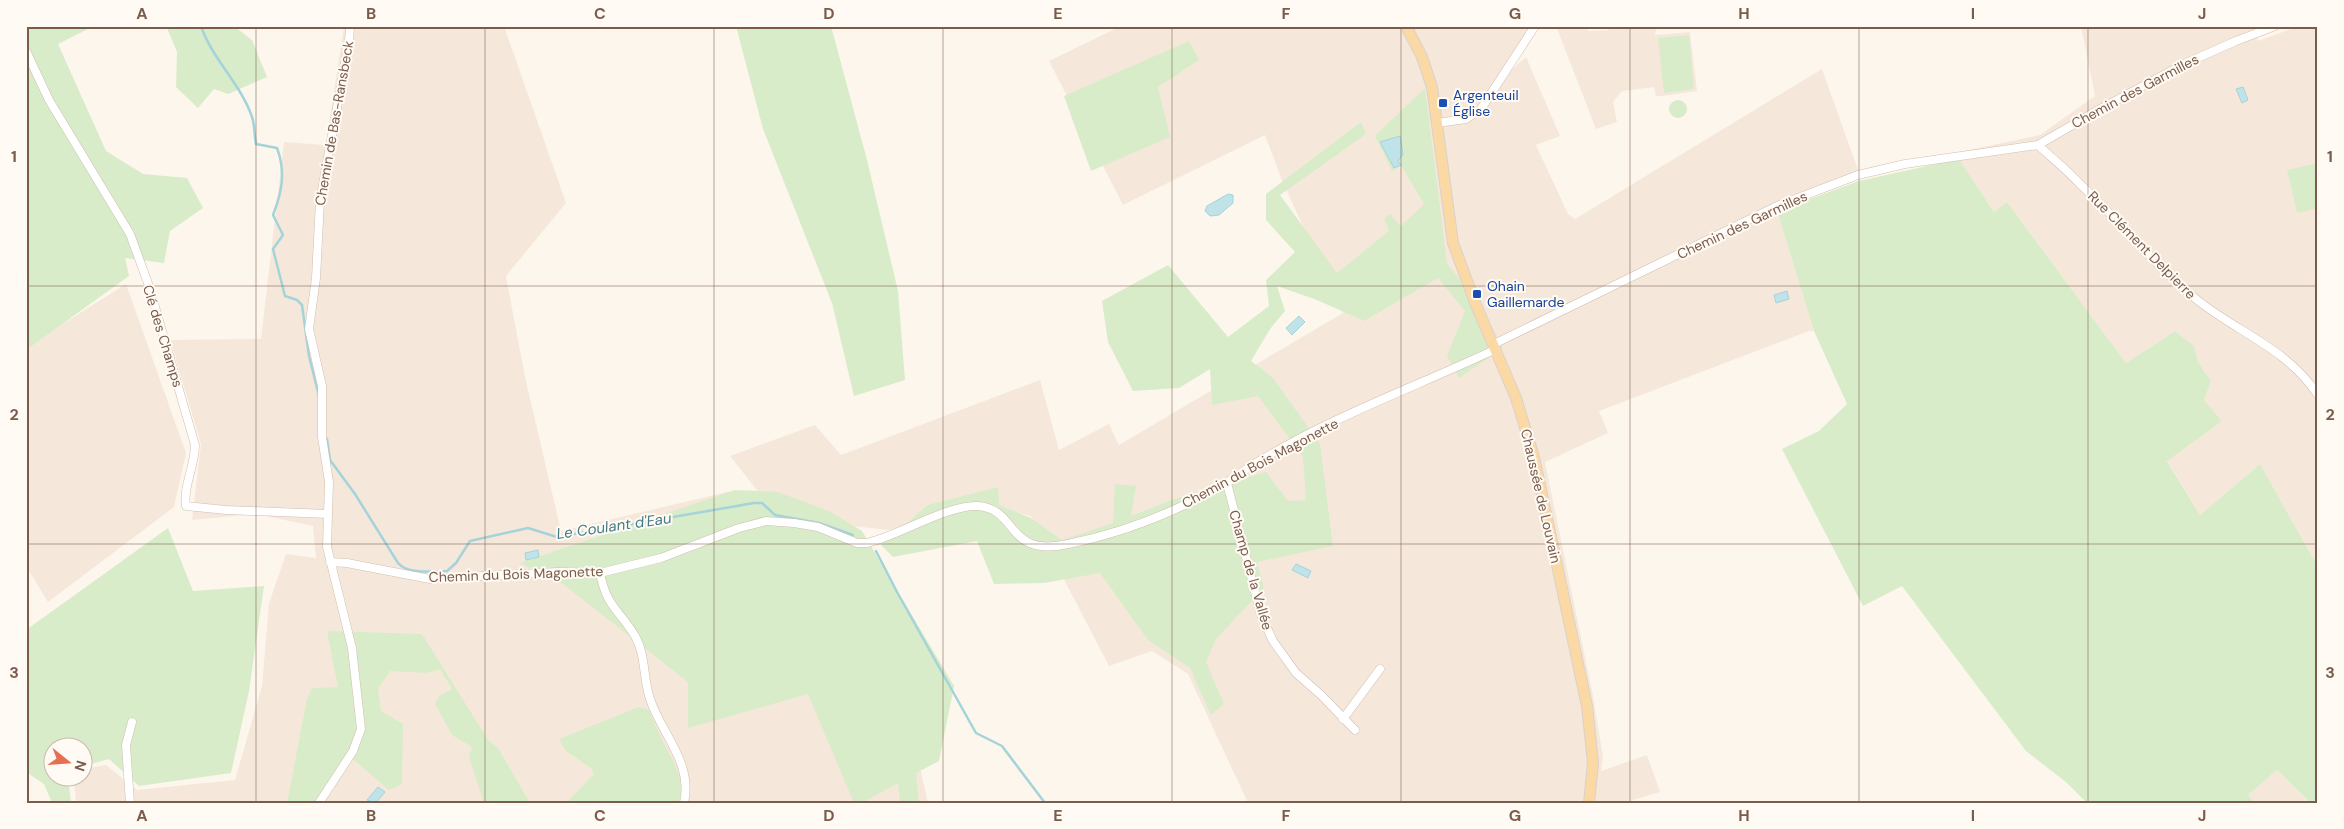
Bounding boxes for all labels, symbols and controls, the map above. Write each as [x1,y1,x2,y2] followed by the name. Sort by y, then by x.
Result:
[136,3,148,24] text: A
[366,3,376,24] text: B
[594,3,606,24] text: C
[823,3,835,24] text: D
[1053,3,1063,24] text: E
[1282,3,1291,24] text: F
[1509,3,1521,24] text: G
[1738,3,1750,24] text: H
[1971,3,1975,24] text: I
[2198,3,2206,24] text: J
[311,39,357,207] street label: Chemin de Bas-Ransbeck
[2068,50,2202,132] street label: Chemin des Garmilles
[1453,86,1519,120] place label: Argenteuil Église
[1437,97,1449,109] marker: Argenteuil Église
[11,146,17,167] text: 1
[2327,146,2333,167] text: 1
[1674,187,1810,263] street label: Chemin des Garmilles
[2084,187,2200,303] street label: Rue Clément Delpierre
[1487,277,1565,311] place label: Ohain Gaillemarde
[139,283,187,389] street label: Clé des Champs
[1471,288,1483,300] marker: Ohain Gaillemarde
[9,404,19,425] text: 2
[2325,404,2335,425] text: 2
[1179,414,1341,512] street label: Chemin du Bois Magonette
[1517,427,1565,565] street label: Chaussée de Louvain
[555,508,673,544] water label: Le Coulant d'Eau
[1225,508,1277,632] street label: Champ de la Vallée
[428,562,604,586] street label: Chemin du Bois Magonette
[9,662,19,683] text: 3
[2325,662,2335,683] text: 3
[42,736,92,786] north arrow
[70,758,91,773] text: N
[136,805,148,826] text: A
[366,805,376,826] text: B
[594,805,606,826] text: C
[823,805,835,826] text: D
[1053,805,1063,826] text: E
[1282,805,1291,826] text: F
[1509,805,1521,826] text: G
[1738,805,1750,826] text: H
[1971,805,1975,826] text: I
[2198,805,2206,826] text: J

